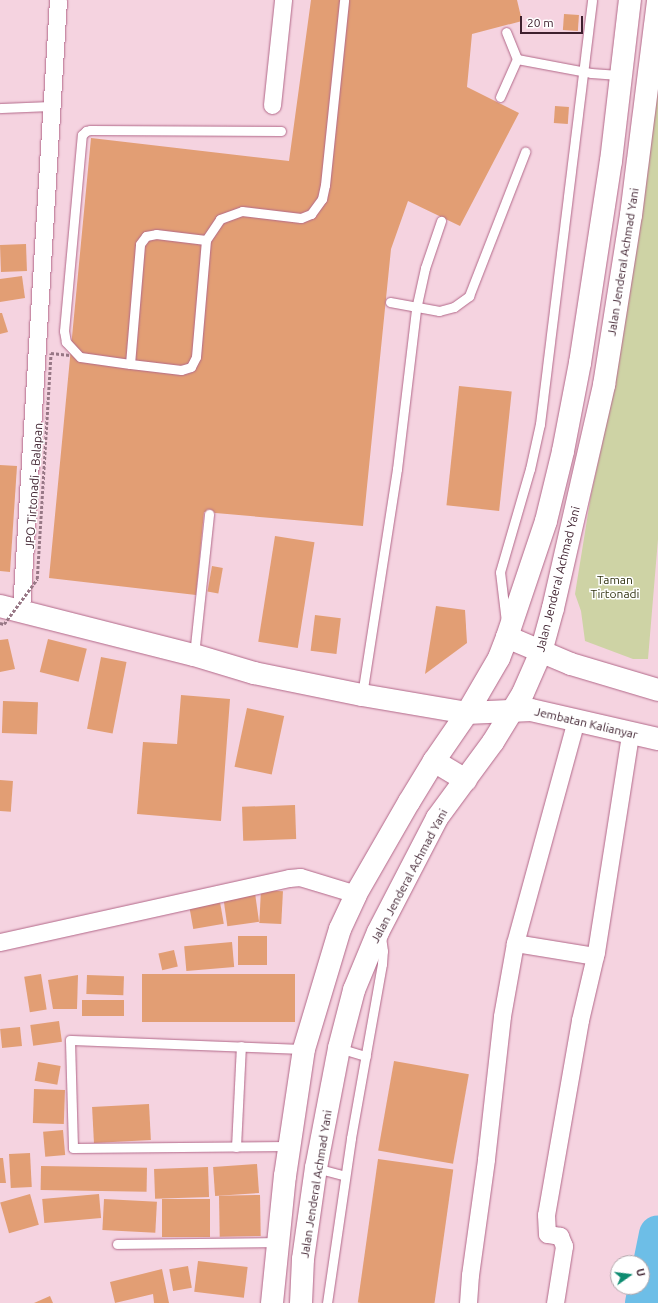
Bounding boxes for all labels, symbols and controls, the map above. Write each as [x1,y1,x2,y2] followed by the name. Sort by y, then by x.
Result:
[522,8,585,34] scale bar
[527,16,554,29] text: 20 m
[604,187,642,337] street label: Jalan Jenderal Achmad Yani
[22,422,46,550] street label: JPO Tirtonadi - Balapan
[533,505,583,653] street label: Jalan Jenderal Achmad Yani
[590,573,640,601] park label: Taman Tirtonadi
[533,704,639,742] street label: Jembatan Kalianyar
[368,807,450,945] street label: Jalan Jenderal Achmad Yani
[297,1109,335,1259] street label: Jalan Jenderal Achmad Yani
[610,1255,650,1295] north arrow
[634,1267,647,1278] text: U

